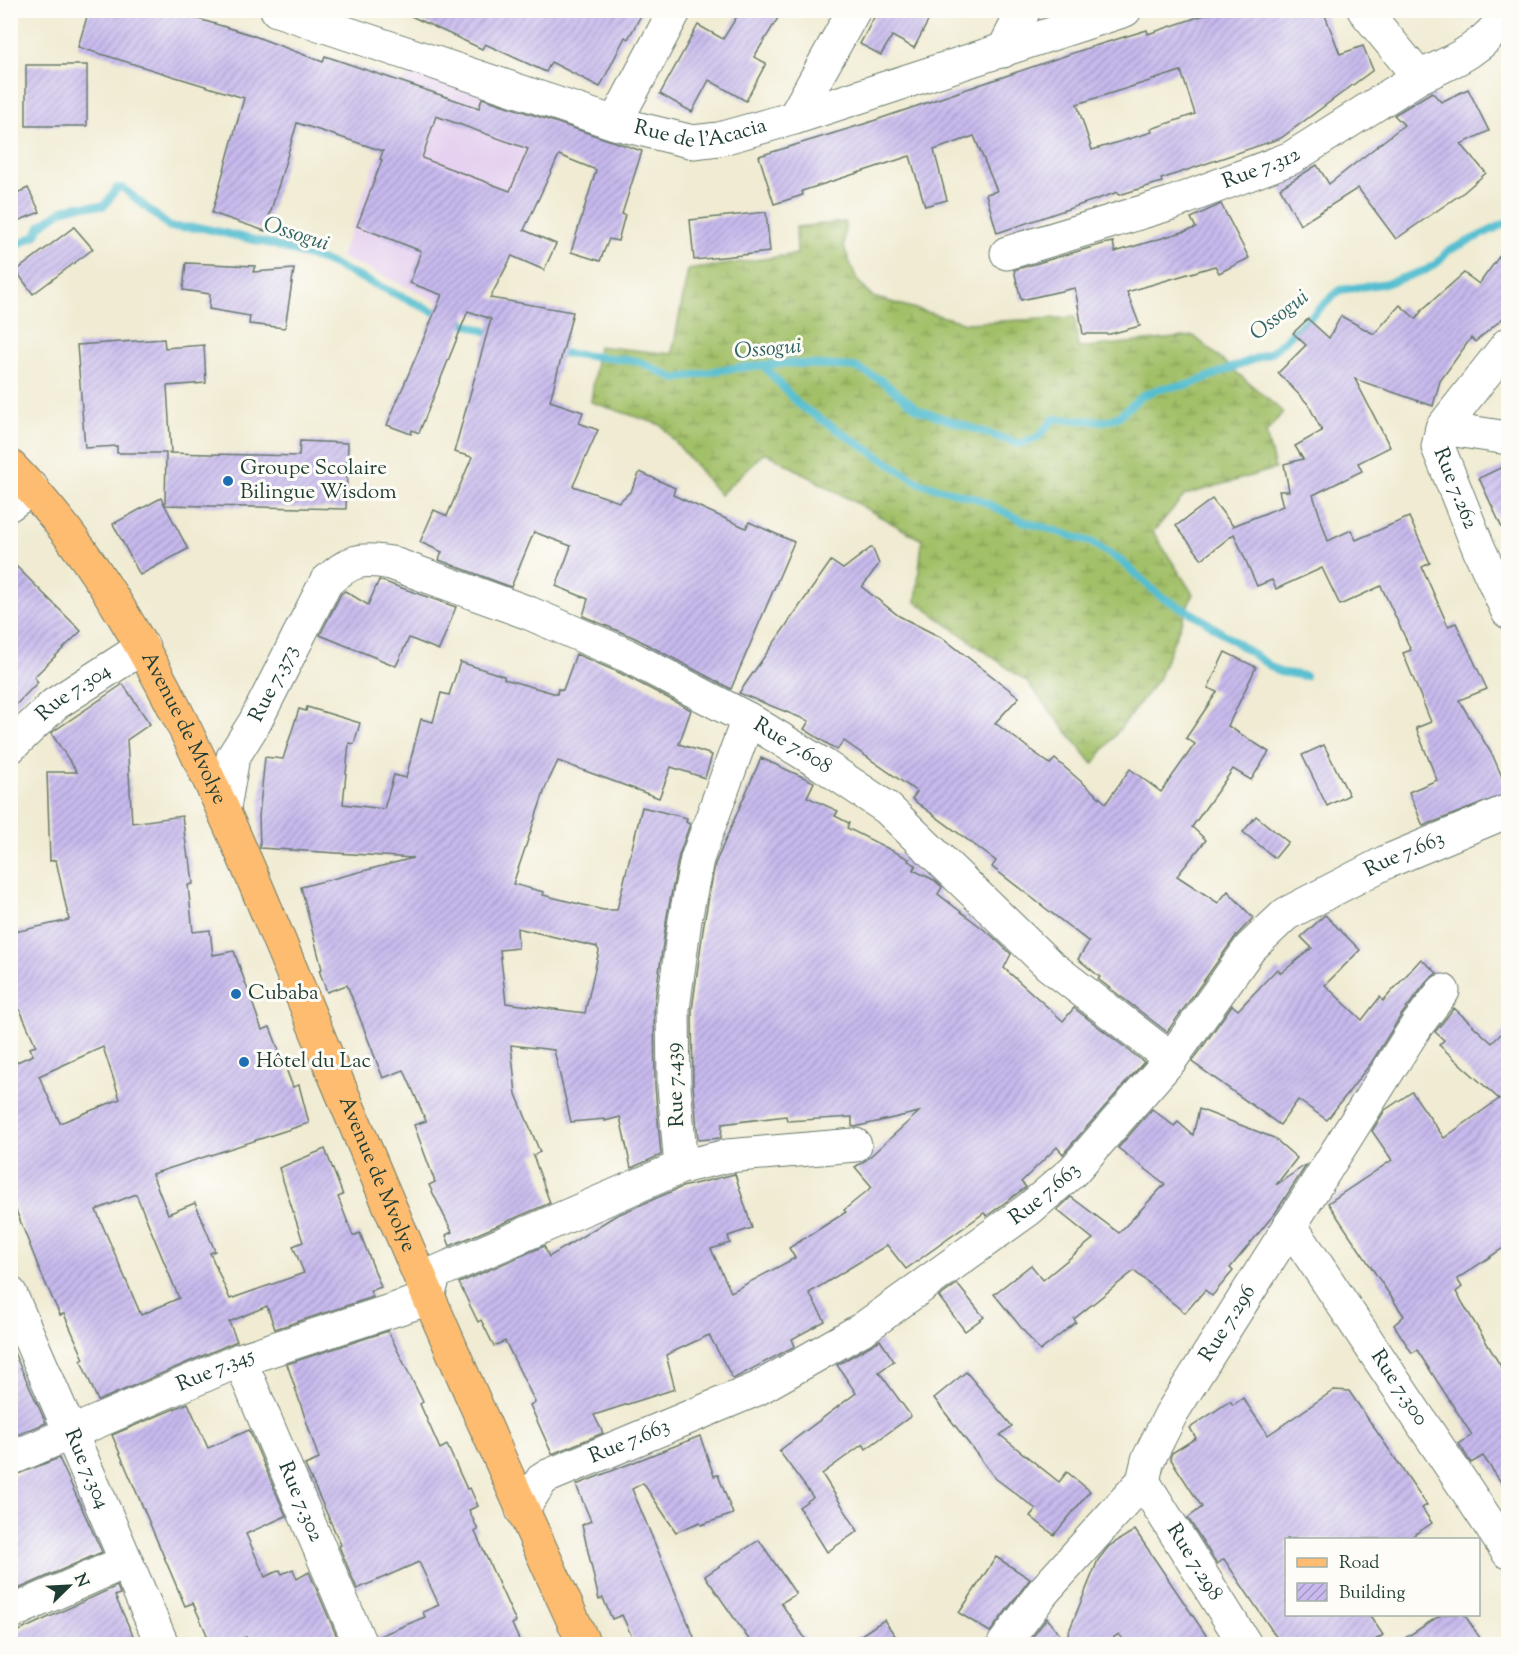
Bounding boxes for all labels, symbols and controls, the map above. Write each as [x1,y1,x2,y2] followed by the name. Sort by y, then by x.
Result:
[631,111,771,157] street label: Rue de l'Acacia
[1218,140,1307,198] street label: Rue 7.312
[259,209,333,261] water label: Ossogui
[1244,283,1316,349] water label: Ossogui
[733,331,803,369] water label: Ossogui
[1425,443,1485,534] street label: Rue 7.262
[240,454,397,508] place label: Groupe Scolaire Bilingue Wisdom
[221,474,235,488] marker: Groupe Scolaire Bilingue Wisdom
[242,640,307,728] street label: Rue 7.373
[133,647,234,810] street label: Avenue de Mvolye
[30,657,117,729] street label: Rue 7.304
[747,711,838,782] street label: Rue 7.608
[1359,824,1449,886] street label: Rue 7.663
[248,979,319,1009] place label: Cubaba
[229,987,243,1001] marker: Cubaba
[659,1042,693,1128] street label: Rue 7.439
[256,1047,371,1077] place label: Hôtel du Lac
[237,1055,251,1069] marker: Hôtel du Lac
[330,1092,423,1257] street label: Avenue de Mvolye
[1003,1157,1088,1233] street label: Rue 7.663
[1192,1279,1264,1368] street label: Rue 7.296
[172,1341,259,1400] street label: Rue 7.345
[1362,1344,1435,1432] street label: Rue 7.300
[585,1412,674,1472] street label: Rue 7.663
[56,1424,117,1514] street label: Rue 7.304
[270,1457,330,1547] street label: Rue 7.302
[1158,1518,1230,1607] street label: Rue 7.298
[1285,1538,1480,1616] legend
[1339,1551,1379,1577] text: Road
[39,1556,99,1616] north arrow
[67,1570,94,1592] text: N
[1339,1581,1405,1607] text: Building

